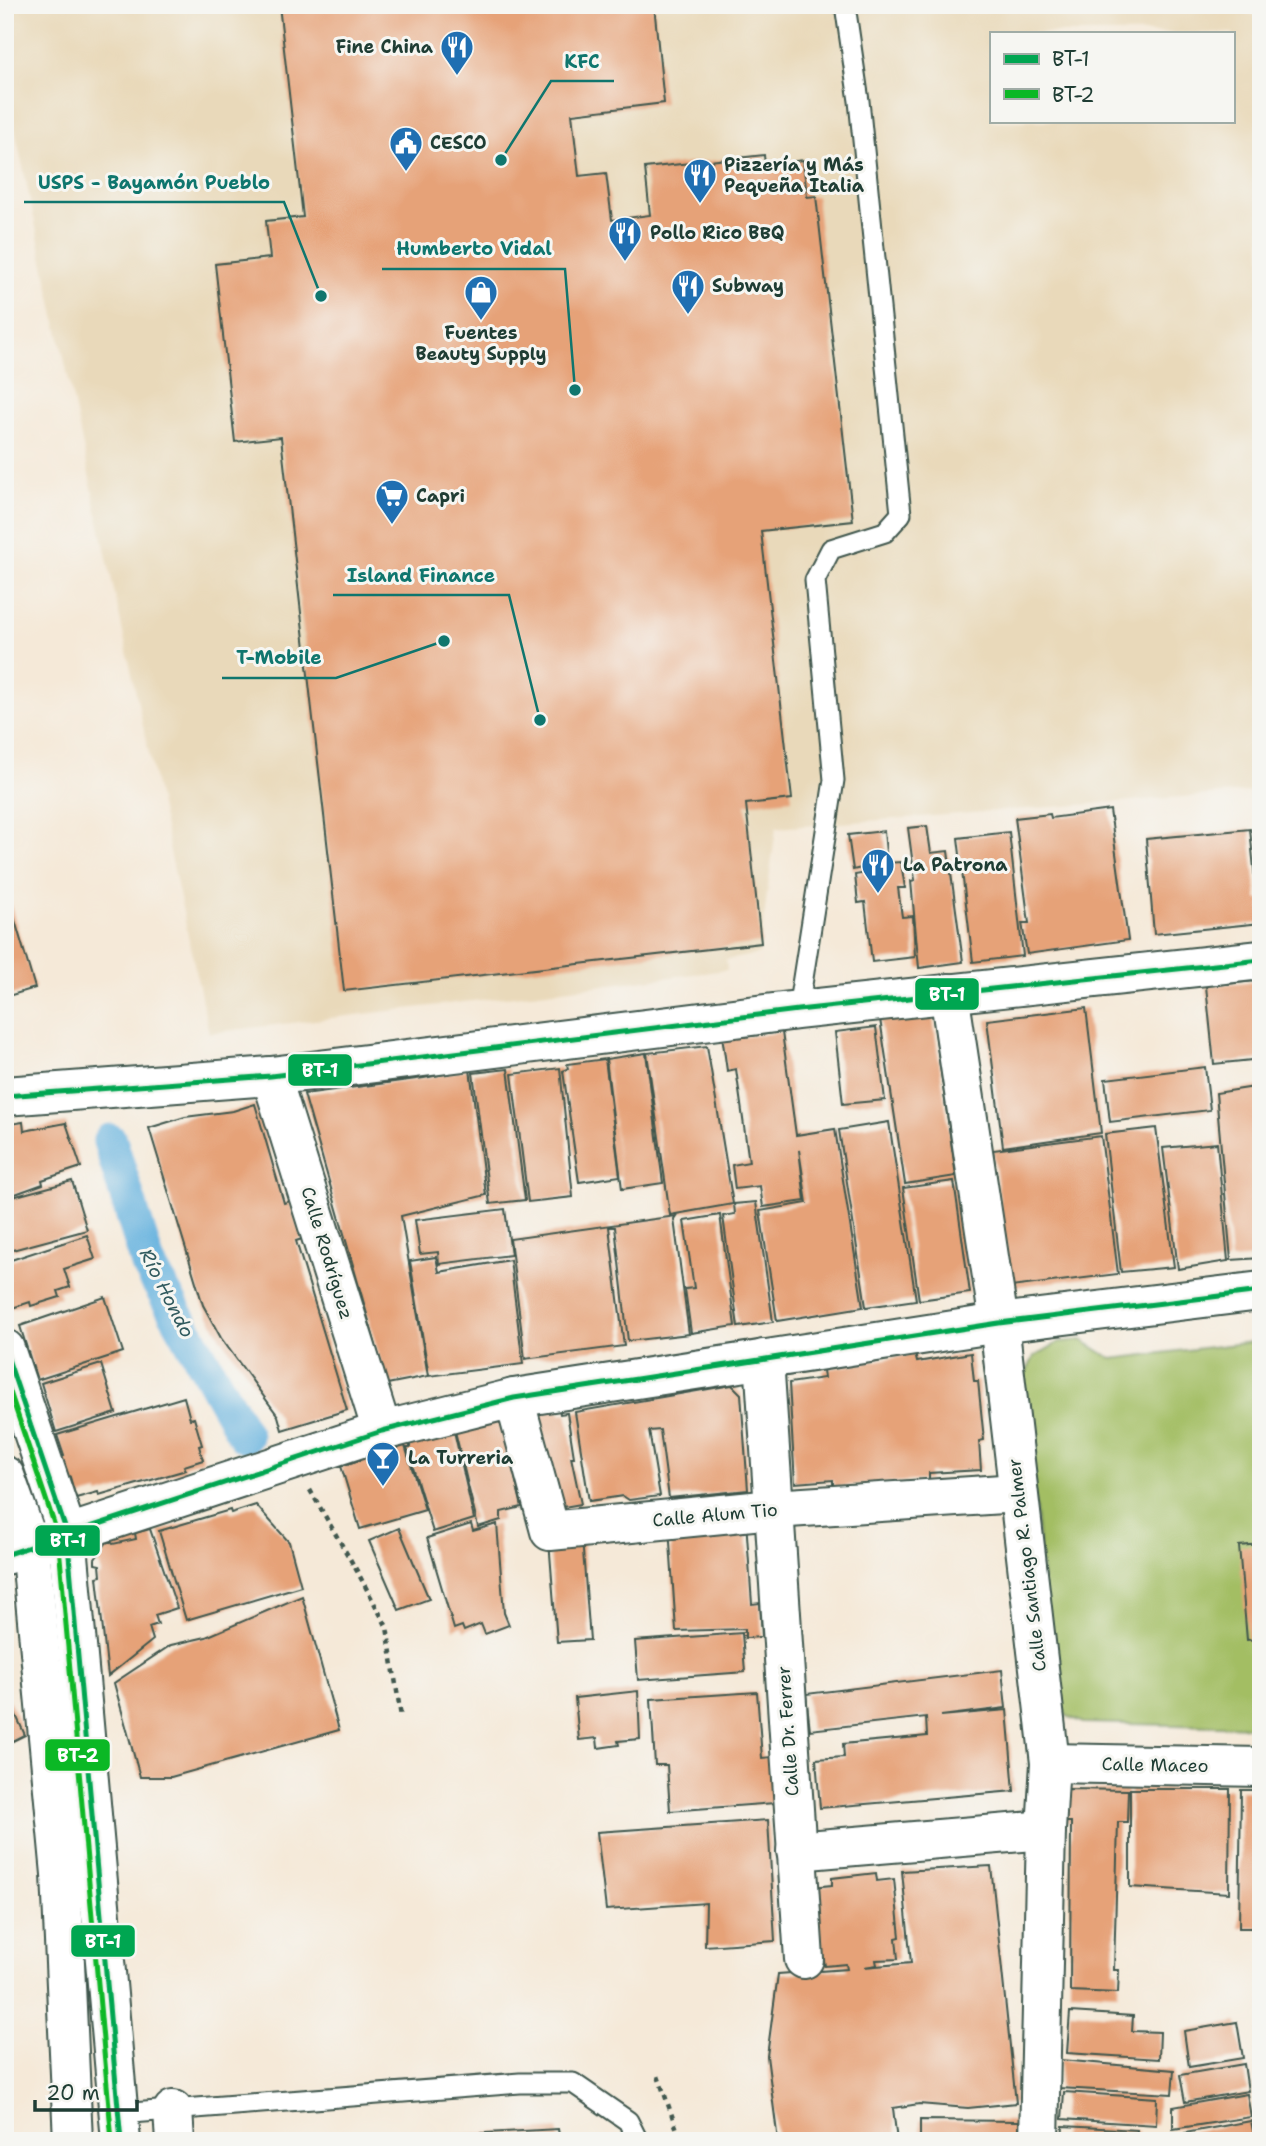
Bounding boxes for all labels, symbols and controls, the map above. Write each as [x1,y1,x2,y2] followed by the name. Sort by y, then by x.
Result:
[438,28,476,77] restaurant icon: Fine China
[990,32,1234,122] legend
[336,35,434,59] place label: Fine China
[551,41,614,81] callout: KFC
[1052,45,1090,73] text: BT-1
[564,49,600,74] text: KFC
[1052,81,1095,109] text: BT-2
[387,124,425,173] public building icon: CESCO
[430,131,487,155] place label: CESCO
[724,153,865,198] place label: Pizzería y Más Pequeña Italia
[681,156,719,205] restaurant icon: Pizzería y Más Pequeña Italia
[24,162,284,202] callout: USPS - Bayamón Pueblo
[38,170,270,195] text: USPS - Bayamón Pueblo
[606,214,644,263] restaurant icon: Pollo Rico BBQ
[650,221,785,245] place label: Pollo Rico BBQ
[382,229,565,269] callout: Humberto Vidal
[396,236,552,261] text: Humberto Vidal
[669,267,707,316] restaurant icon: Subway
[462,273,500,322] shop icon: Fuentes Beauty Supply
[712,274,784,298] place label: Subway
[416,321,546,366] place label: Fuentes Beauty Supply
[373,477,411,526] supermarket icon: Capri
[416,484,465,508] place label: Capri
[333,555,509,595] callout: Island Finance
[347,563,495,588] text: Island Finance
[222,638,336,678] callout: T-Mobile
[236,645,322,670] text: T-Mobile
[859,846,897,895] restaurant icon: La Patrona
[903,853,1008,877] place label: La Patrona
[914,977,980,1011] line badge: BT-1
[929,982,965,1007] text: BT-1
[287,1053,353,1087] line badge: BT-1
[302,1058,338,1083] text: BT-1
[295,1184,359,1322] street label: Calle Rodríguez
[134,1244,200,1342] water label: Río Hondo
[364,1439,402,1488] bar icon: La Turreria
[408,1446,514,1470] place label: La Turreria
[1002,1457,1052,1673] street label: Calle Santiago R. Palmer
[651,1498,779,1532] street label: Calle Alum Tio
[34,1524,101,1557] line badge: BT-1
[50,1528,86,1553] text: BT-1
[771,1665,805,1797] street label: Calle Dr. Ferrer
[44,1738,111,1772] line badge: BT-2
[57,1743,99,1768] text: BT-2
[1101,1752,1209,1778] street label: Calle Maceo
[70,1924,136,1958] line badge: BT-1
[85,1929,121,1954] text: BT-1
[35,2069,136,2113] scale bar
[46,2079,100,2107] text: 20 m

